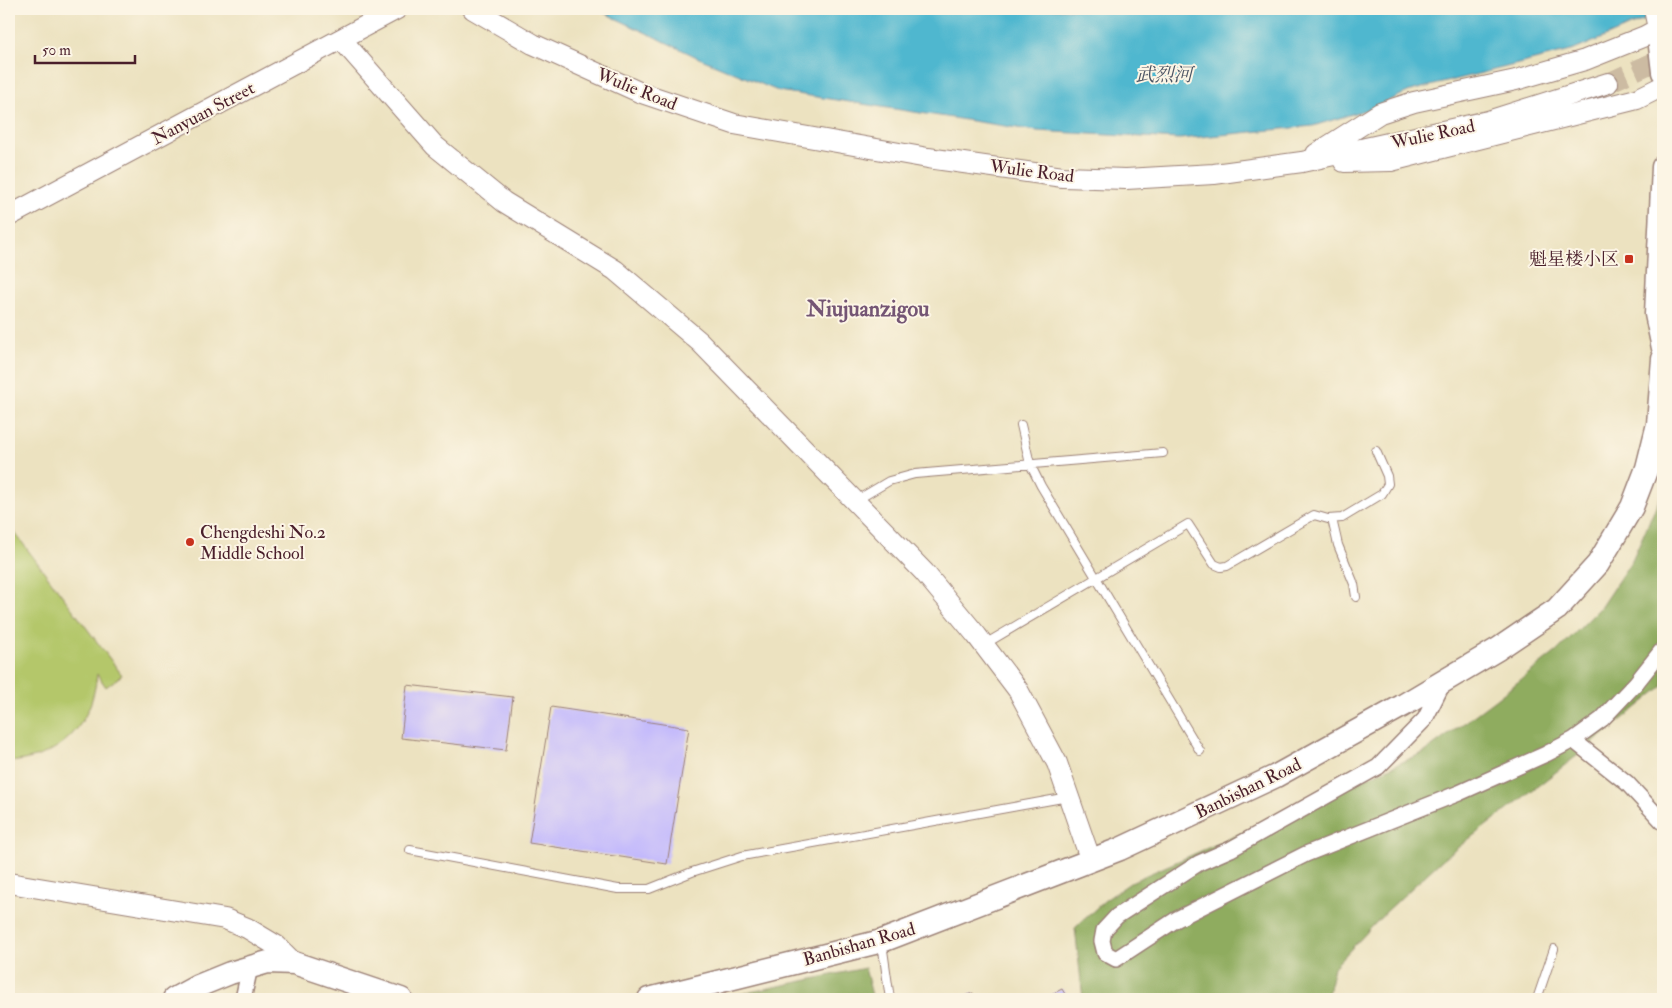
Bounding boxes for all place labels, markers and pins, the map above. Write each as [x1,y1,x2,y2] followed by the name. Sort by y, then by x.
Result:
[1529,248,1619,271] place label: 魁星楼小区
[1623,253,1635,265] marker: 魁星楼小区
[200,521,326,565] place label: Chengdeshi No.2 Middle School
[184,536,196,548] marker: Chengdeshi No.2 Middle School

